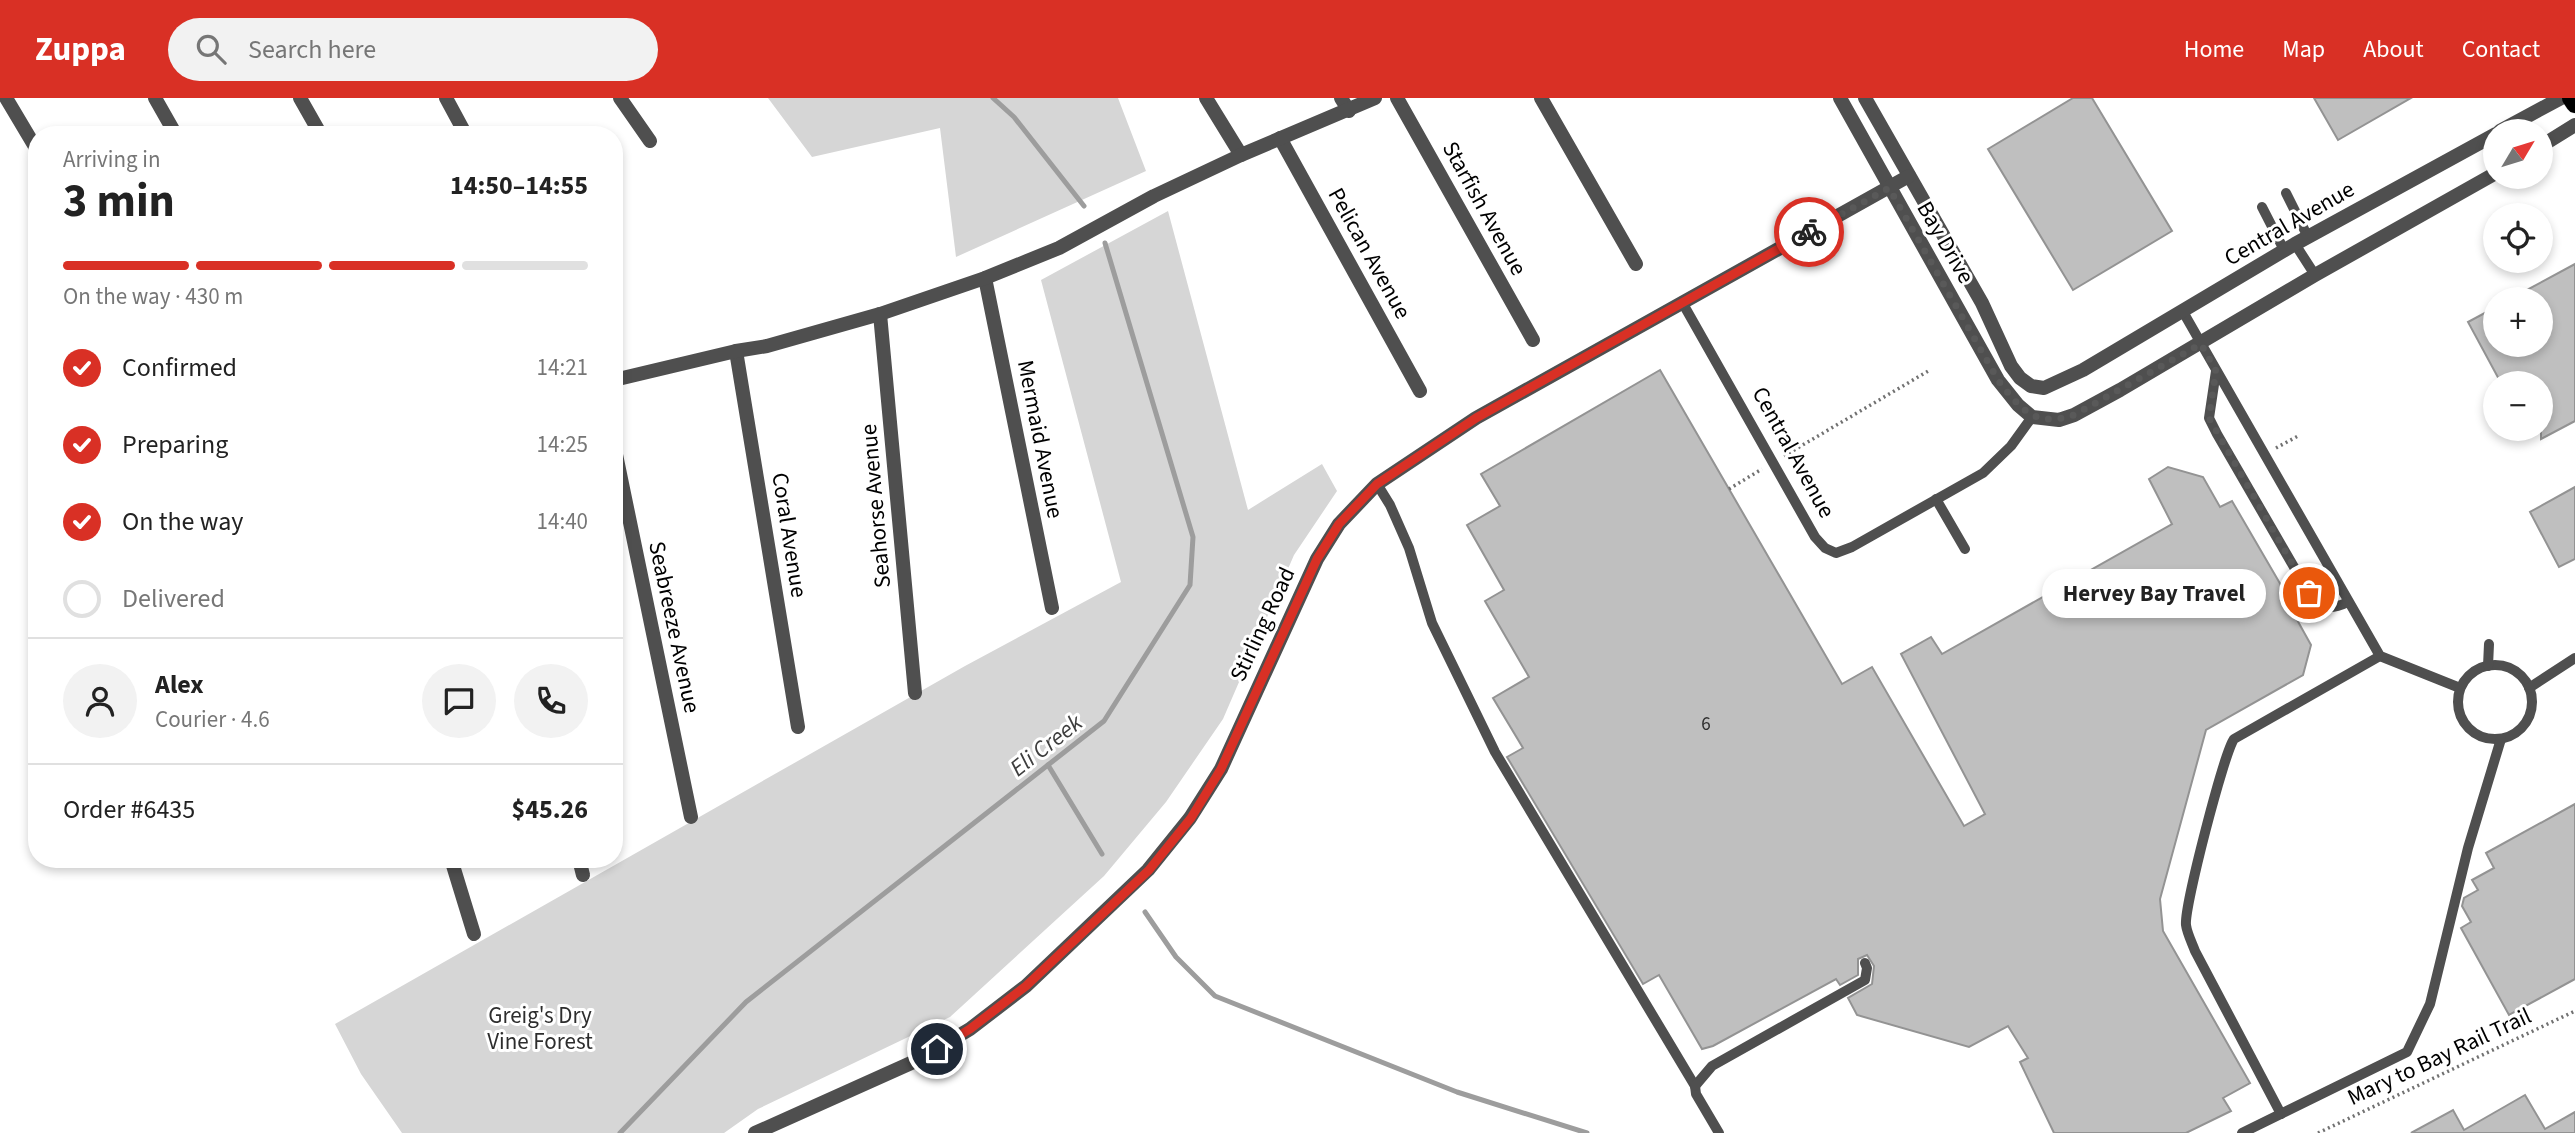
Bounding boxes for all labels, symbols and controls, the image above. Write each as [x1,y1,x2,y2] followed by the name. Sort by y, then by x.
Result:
[168,18,658,81] search box
[35,26,126,73] text: Zuppa
[192,30,230,68] icon: search
[248,31,376,68] text: Search here
[2184,32,2244,67] text: Home
[2282,32,2325,67] text: Map
[2363,32,2424,67] text: About
[2462,32,2540,67] text: Contact
[2483,119,2553,189] north arrow
[2483,119,2553,441] map controls
[1434,135,1535,281] street label: Starfish Avenue
[63,143,161,176] text: Arriving in
[450,167,588,204] text: 14:50–14:55
[63,169,175,234] text: 3 min
[2218,173,2360,274] street label: Central Avenue
[1320,182,1419,325] street label: Pelican Avenue
[1909,195,1982,290] street label: Bay Drive
[1774,197,1844,267] courier
[2483,203,2553,273] button: locate
[1790,213,1828,251] icon: bike
[63,280,243,313] text: On the way · 430 m
[2483,287,2553,357] button: +
[63,349,101,387] icon: check
[122,349,237,386] text: Confirmed
[537,351,588,384] text: 14:21
[1009,357,1072,521] street label: Mermaid Avenue
[2483,371,2553,441] button: −
[1744,381,1843,524] street label: Central Avenue
[852,423,899,589] street label: Seahorse Avenue
[63,426,101,464] icon: check
[122,426,228,463] text: Preparing
[537,428,588,461] text: 14:25
[763,470,816,600] street label: Coral Avenue
[63,503,101,541] icon: check
[122,503,243,540] text: On the way
[537,505,588,538] text: 14:40
[640,538,709,716] street label: Seabreeze Avenue
[1222,562,1303,687] street label: Stirling Road
[2279,563,2339,623] pin
[2043,568,2267,618] callout: Hervey Bay Travel
[2290,574,2328,612] icon: bag
[2063,577,2245,610] text: Hervey Bay Travel
[122,580,225,617] text: Delivered
[63,664,137,738] button: person
[422,664,496,738] button: chat
[514,664,588,738] button: phone
[155,666,204,703] text: Alex
[155,703,270,736] text: Courier · 4.6
[1002,705,1091,785] water label: Eli Creek
[1701,711,1711,738] house number: 6
[63,791,195,828] text: Order #6435
[512,791,588,828] text: $45.26
[487,999,593,1058] park label: Greig's Dry Vine Forest
[2342,999,2537,1114] street label: Mary to Bay Rail Trail
[907,1019,967,1079] pin
[918,1030,956,1068] icon: home

